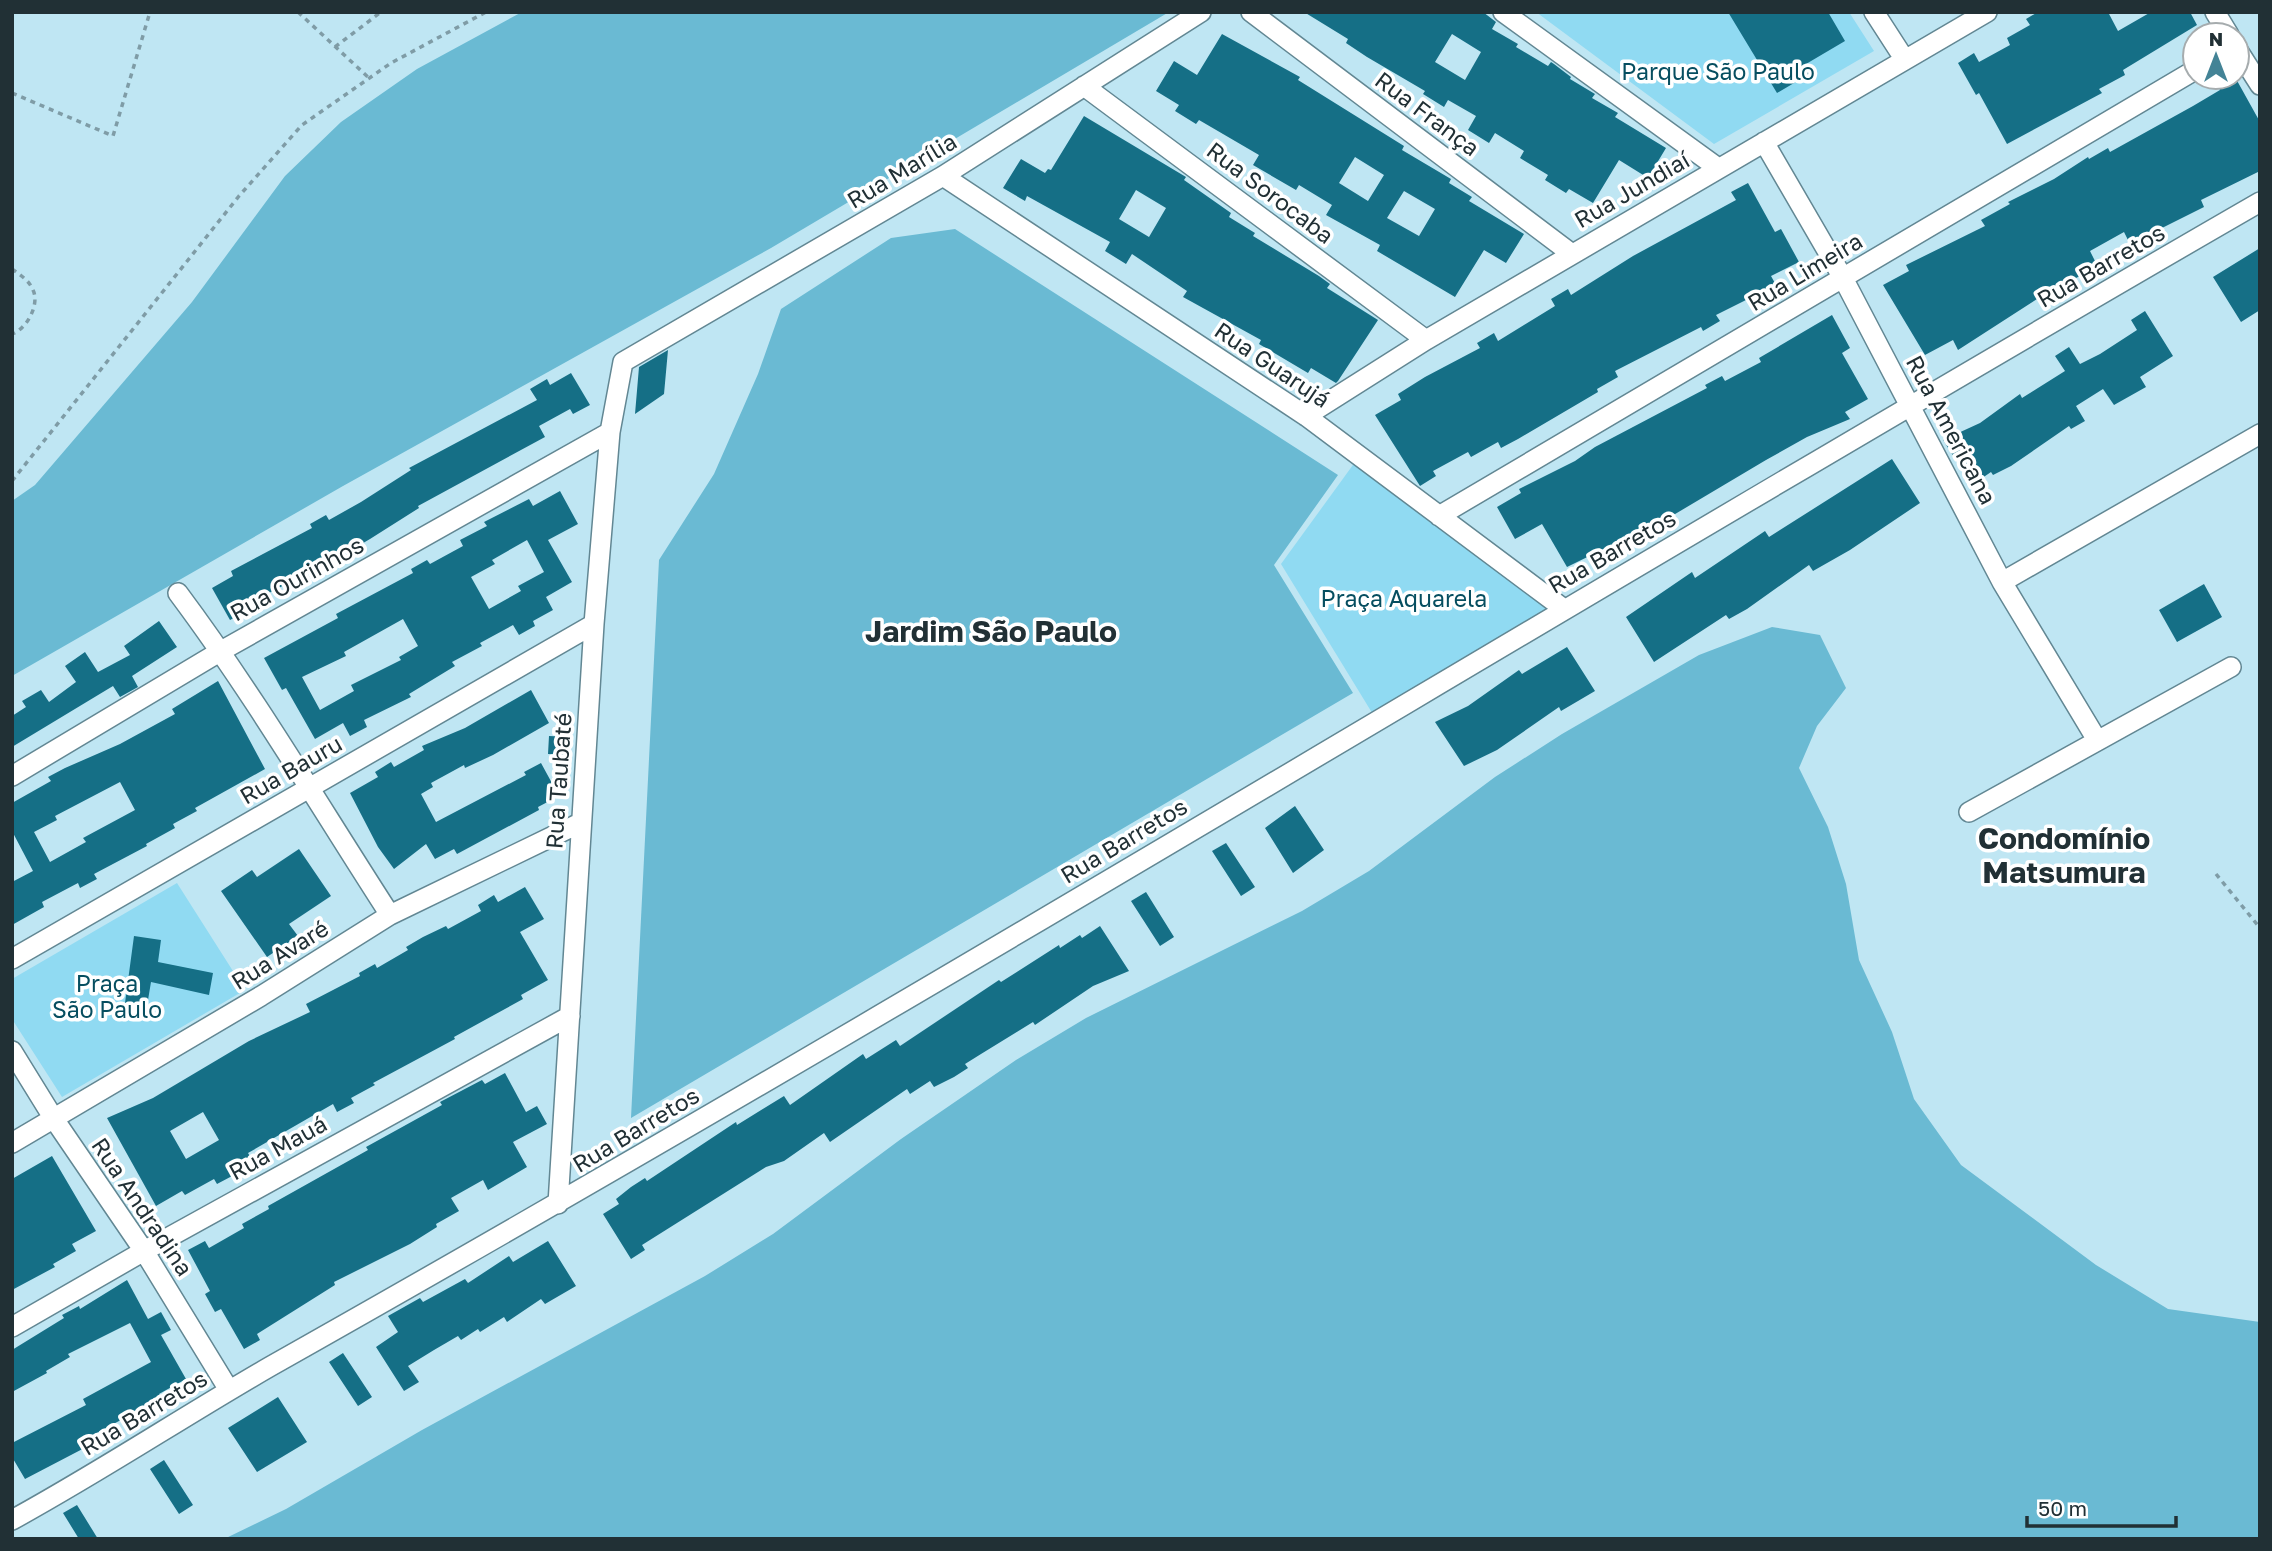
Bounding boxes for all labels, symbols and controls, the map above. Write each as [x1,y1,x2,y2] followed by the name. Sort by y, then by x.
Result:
[2181,21,2251,91] north arrow
[2209,27,2223,50] text: N
[1621,57,1815,85] park label: Parque São Paulo
[1370,65,1485,161] street label: Rua França
[842,127,961,214] street label: Rua Marília
[1202,135,1340,249] street label: Rua Sorocaba
[1569,144,1696,233] street label: Rua Jundiaí
[2032,217,2169,313] street label: Rua Barretos
[1742,226,1867,316] street label: Rua Limeira
[1210,315,1336,413] street label: Rua Guarujá
[1901,350,2003,509] street label: Rua Americana
[1543,503,1680,599] street label: Rua Barretos
[225,530,368,626] street label: Rua Ourinhos
[1321,584,1487,612] park label: Praça Aquarela
[865,613,1117,649] district label: Jardim São Paulo
[539,712,577,850] street label: Rua Taubaté
[235,729,346,810] street label: Rua Bauru
[1055,791,1192,889] street label: Rua Barretos
[1978,820,2150,890] district label: Condomínio Matsumura
[226,913,333,995] street label: Rua Avaré
[52,969,162,1023] park label: Praça São Paulo
[567,1080,704,1178] street label: Rua Barretos
[224,1109,331,1185] street label: Rua Mauá
[86,1132,199,1281] street label: Rua Andradina
[75,1363,212,1461] street label: Rua Barretos
[2027,1484,2176,1528] scale bar
[2038,1495,2087,1521] text: 50 m

